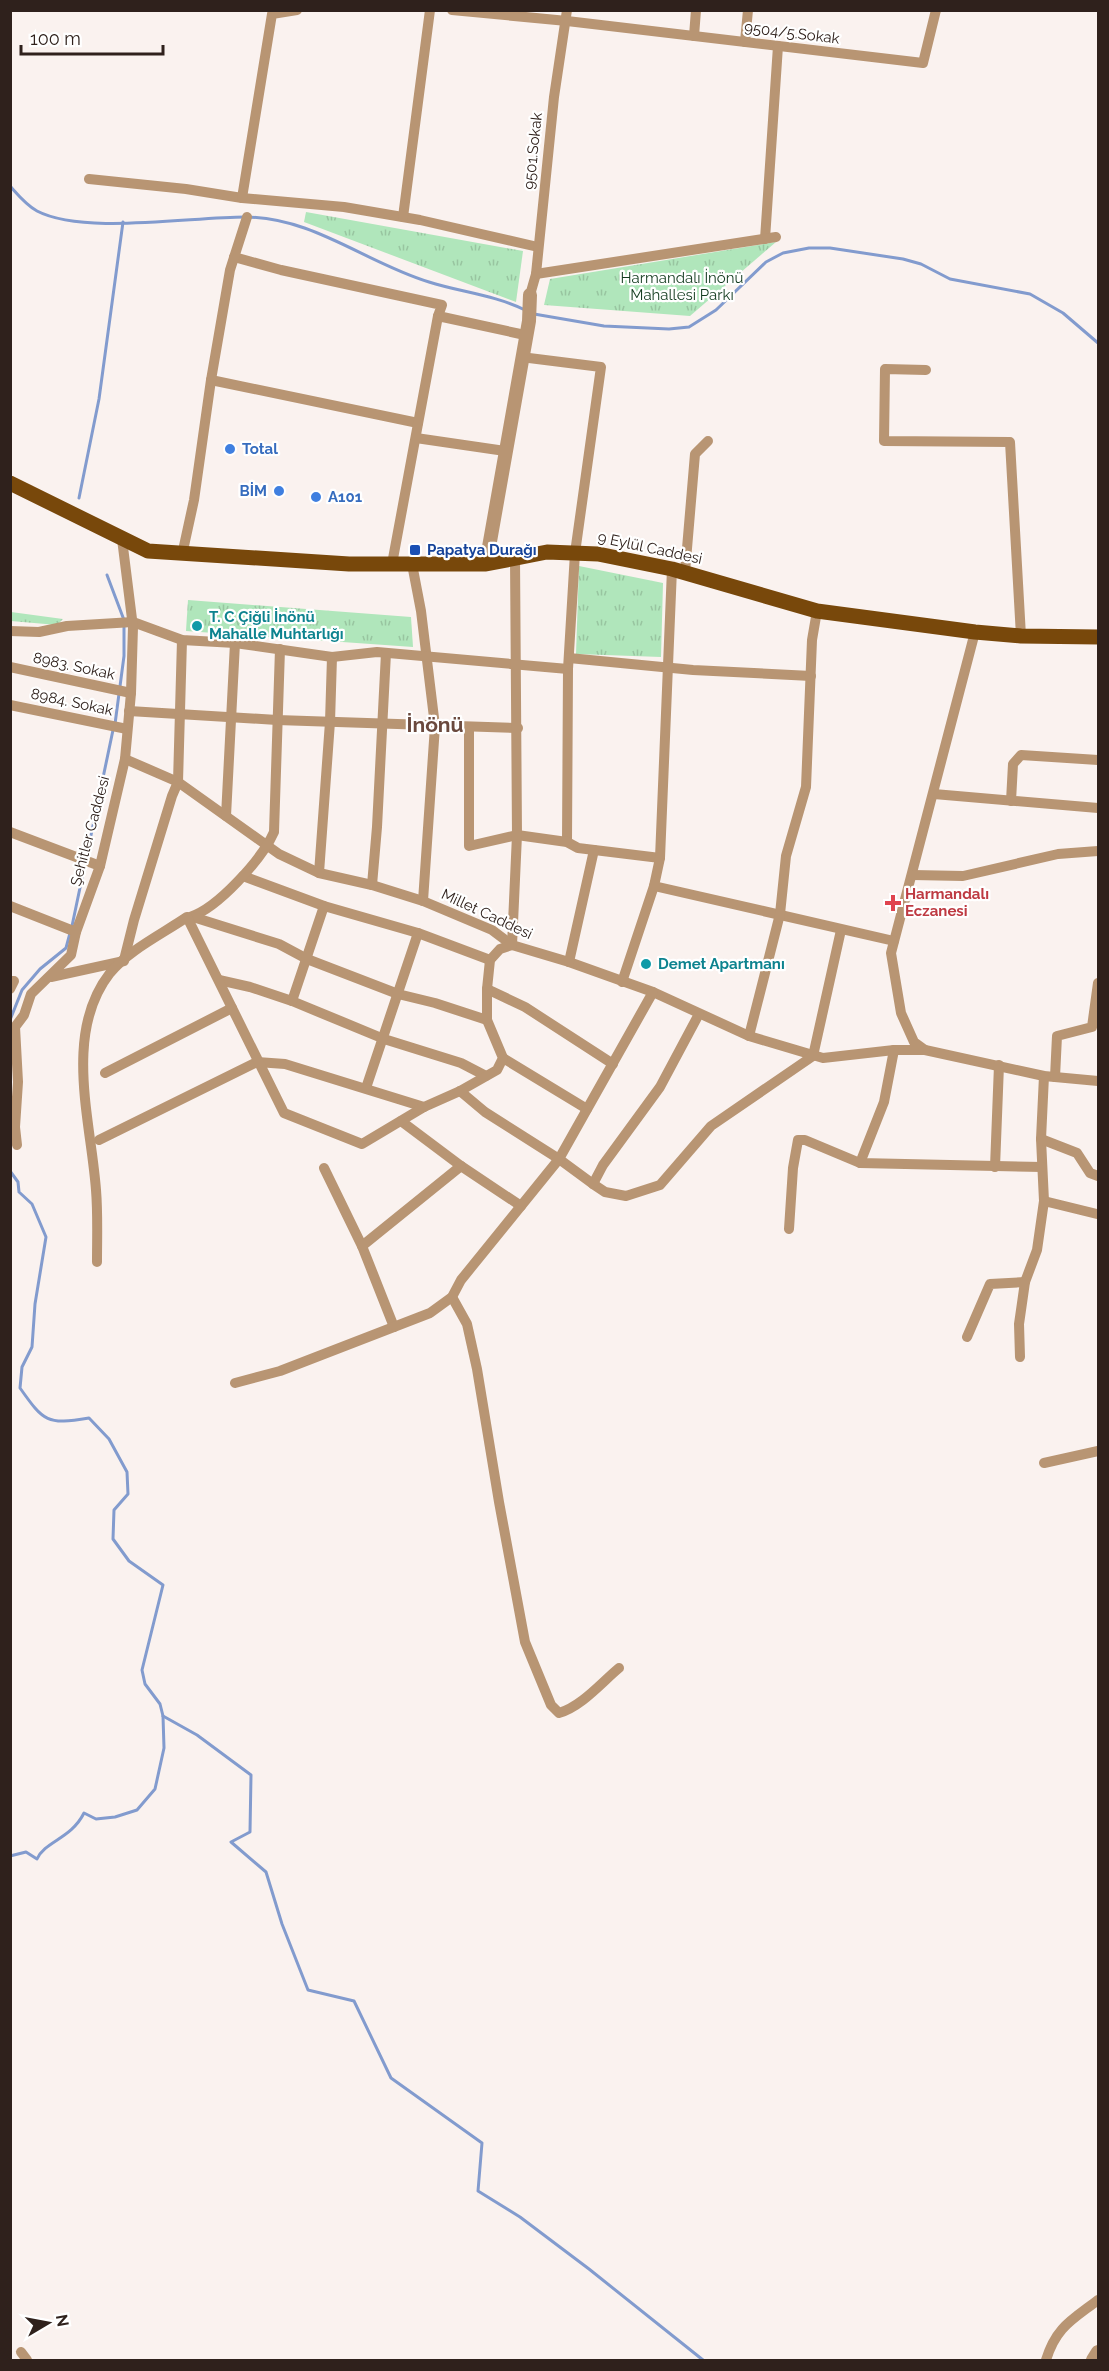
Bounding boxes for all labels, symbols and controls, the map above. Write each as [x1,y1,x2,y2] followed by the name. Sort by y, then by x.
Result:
[21,18,164,56] scale bar
[743,18,841,48] street label: 9504/5.Sokak
[30,28,81,49] text: 100 m
[520,111,546,190] street label: 9501.Sokak
[621,268,744,304] park label: Harmandalı İnönü Mahallesi Parkı
[242,440,278,458] place label: Total
[223,442,237,456] marker: Total
[240,482,267,500] place label: BİM
[272,484,286,498] marker: BİM
[328,488,363,506] place label: A101
[309,490,323,504] marker: A101
[596,528,704,568] street label: 9 Eylül Caddesi
[427,541,537,559] place label: Papatya Durağı
[408,543,422,557] marker: Papatya Durağı
[209,608,344,643] place label: T. C Çiğli İnönü Mahalle Muhtarlığı
[190,619,204,633] marker: T. C Çiğli İnönü Mahalle Muhtarlığı
[31,649,117,683] street label: 8983. Sokak
[29,685,115,719] street label: 8984. Sokak
[406,712,464,737] district label: İnönü
[67,774,113,888] street label: Şehitler Caddesi
[439,885,535,943] street label: Millet Caddesi
[905,885,989,920] place label: Harmandalı Eczanesi
[886,896,900,910] marker: Harmandalı Eczanesi
[658,955,785,973] place label: Demet Apartmanı
[639,957,653,971] marker: Demet Apartmanı
[18,2293,78,2353] north arrow
[52,2313,73,2328] text: N

